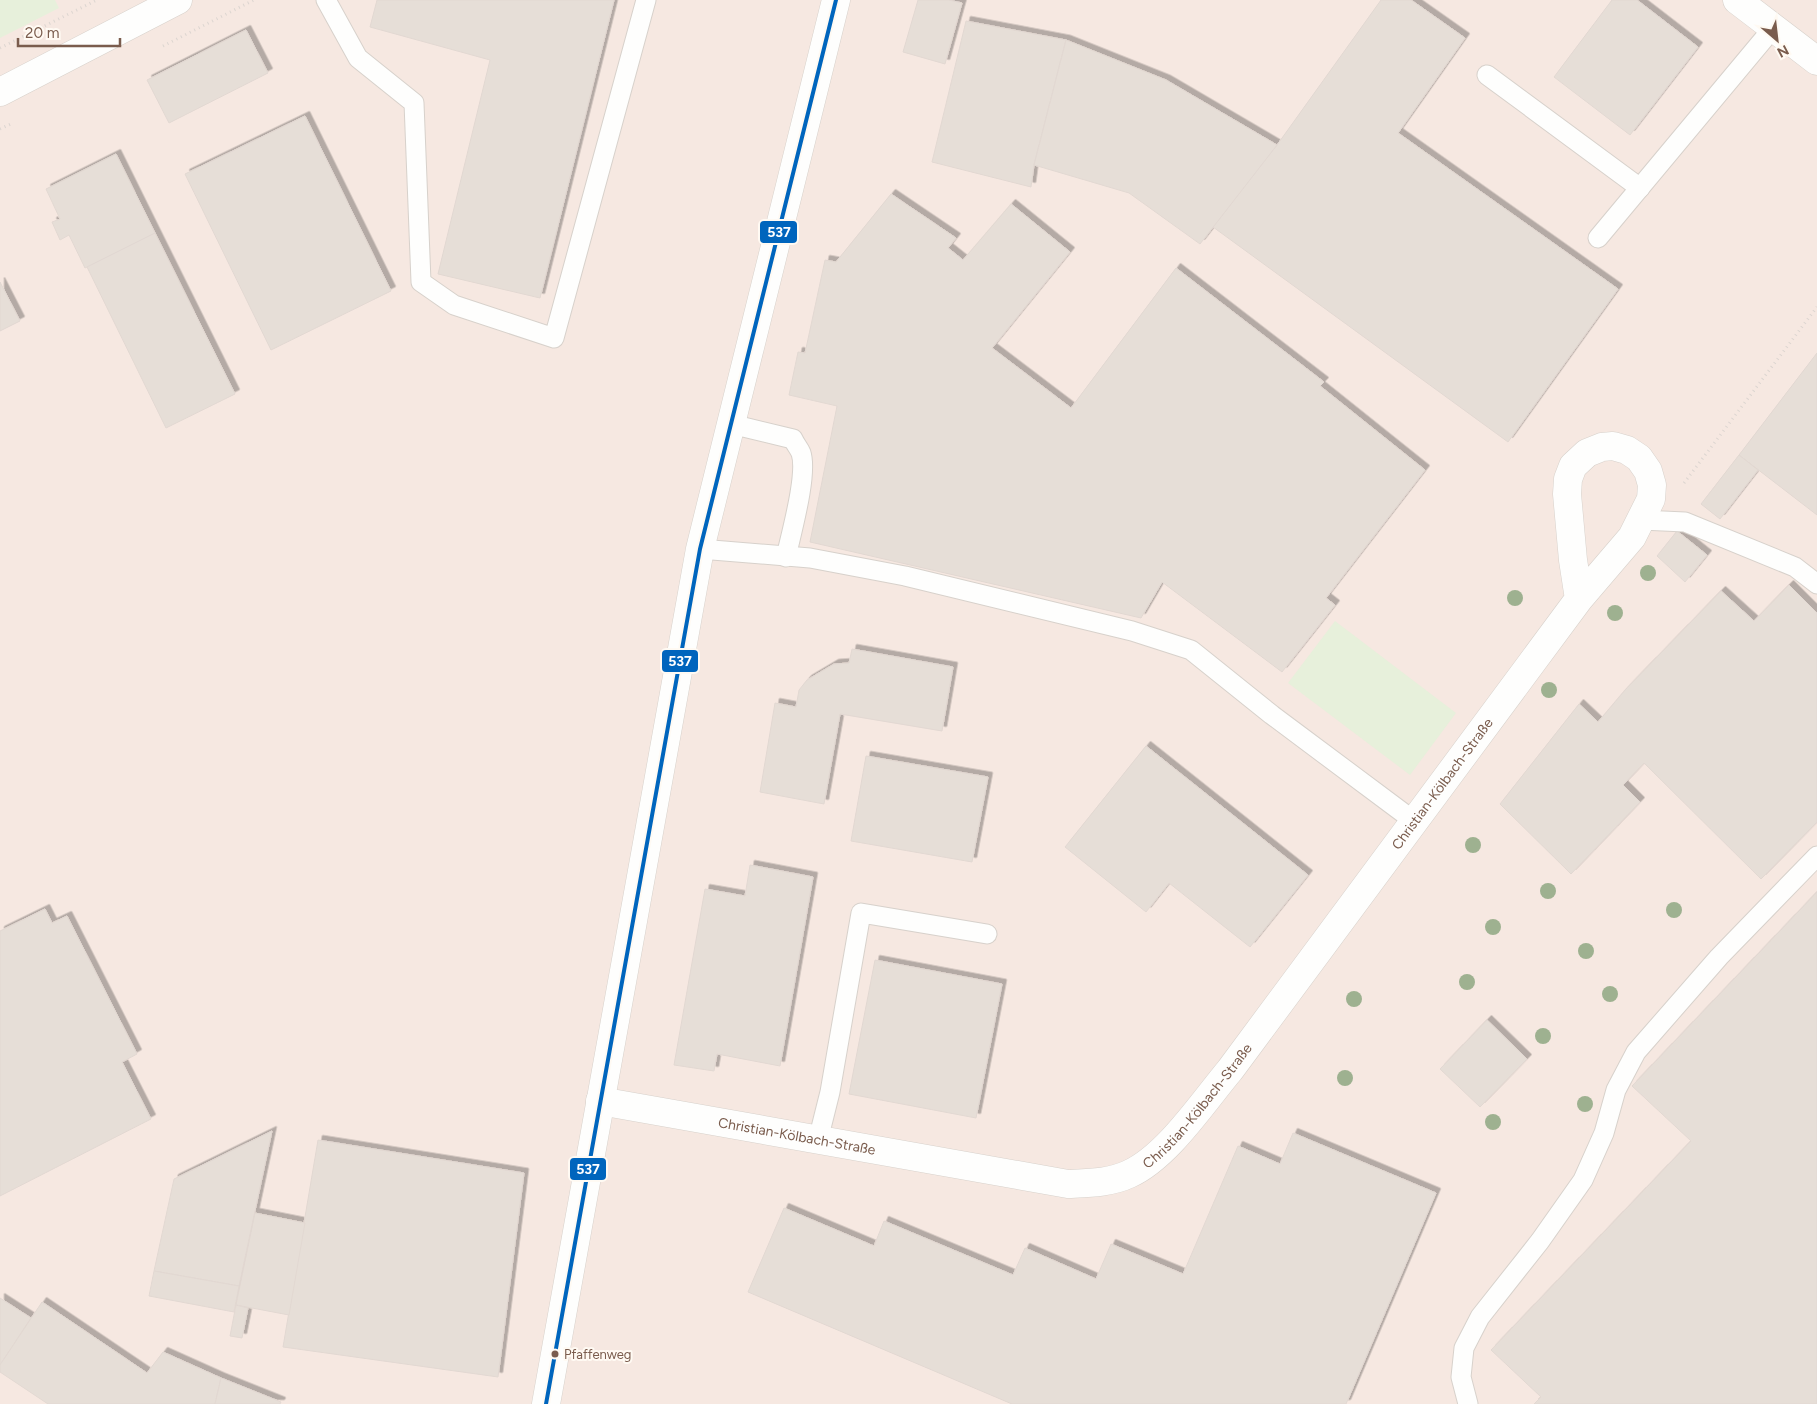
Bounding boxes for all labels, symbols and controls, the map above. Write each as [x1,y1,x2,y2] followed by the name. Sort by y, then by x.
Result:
[18,15,120,47] scale bar
[1752,15,1802,65] north arrow
[25,24,59,42] text: 20 m
[1774,41,1792,61] text: N
[759,220,798,244] line badge: 537
[767,224,791,241] text: 537
[661,649,699,673] line badge: 537
[668,653,692,670] text: 537
[1388,714,1497,853] street label: Christian-Kölbach-Straße
[1139,1040,1255,1172] street label: Christian-Kölbach-Straße
[717,1114,877,1158] street label: Christian-Kölbach-Straße
[569,1157,607,1181] line badge: 537
[576,1161,600,1178] text: 537
[564,1347,632,1362] place label: Pfaffenweg
[550,1349,560,1359] marker: Pfaffenweg

